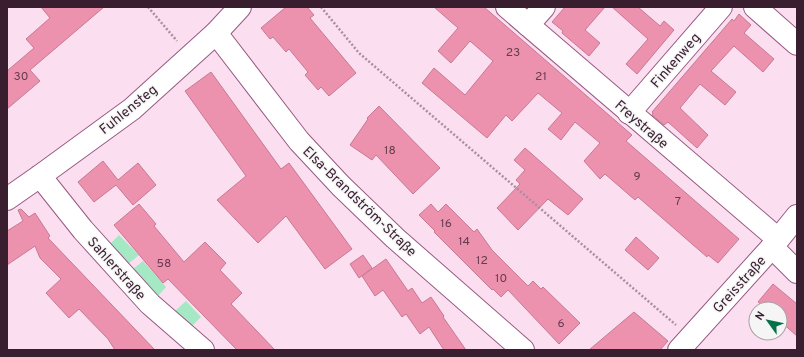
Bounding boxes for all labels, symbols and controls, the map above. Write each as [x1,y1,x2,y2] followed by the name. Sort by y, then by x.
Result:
[648,30,705,92] street label: Finkenweg
[506,45,520,61] house number: 23
[14,69,28,85] house number: 30
[535,69,547,85] house number: 21
[97,82,161,139] street label: Fuhlensteg
[611,97,671,153] street label: Freystraße
[298,143,419,261] street label: Elsa-Brandström-Straße
[384,143,396,159] house number: 18
[633,169,641,185] house number: 9
[675,194,681,210] house number: 7
[440,216,452,232] house number: 16
[83,234,149,304] street label: Sahlerstraße
[458,234,470,250] house number: 14
[476,253,488,269] house number: 12
[710,253,770,317] street label: Greisstraße
[157,256,171,272] house number: 58
[495,271,507,287] house number: 10
[748,301,788,341] north arrow
[752,309,768,323] text: N
[557,316,565,332] house number: 6

